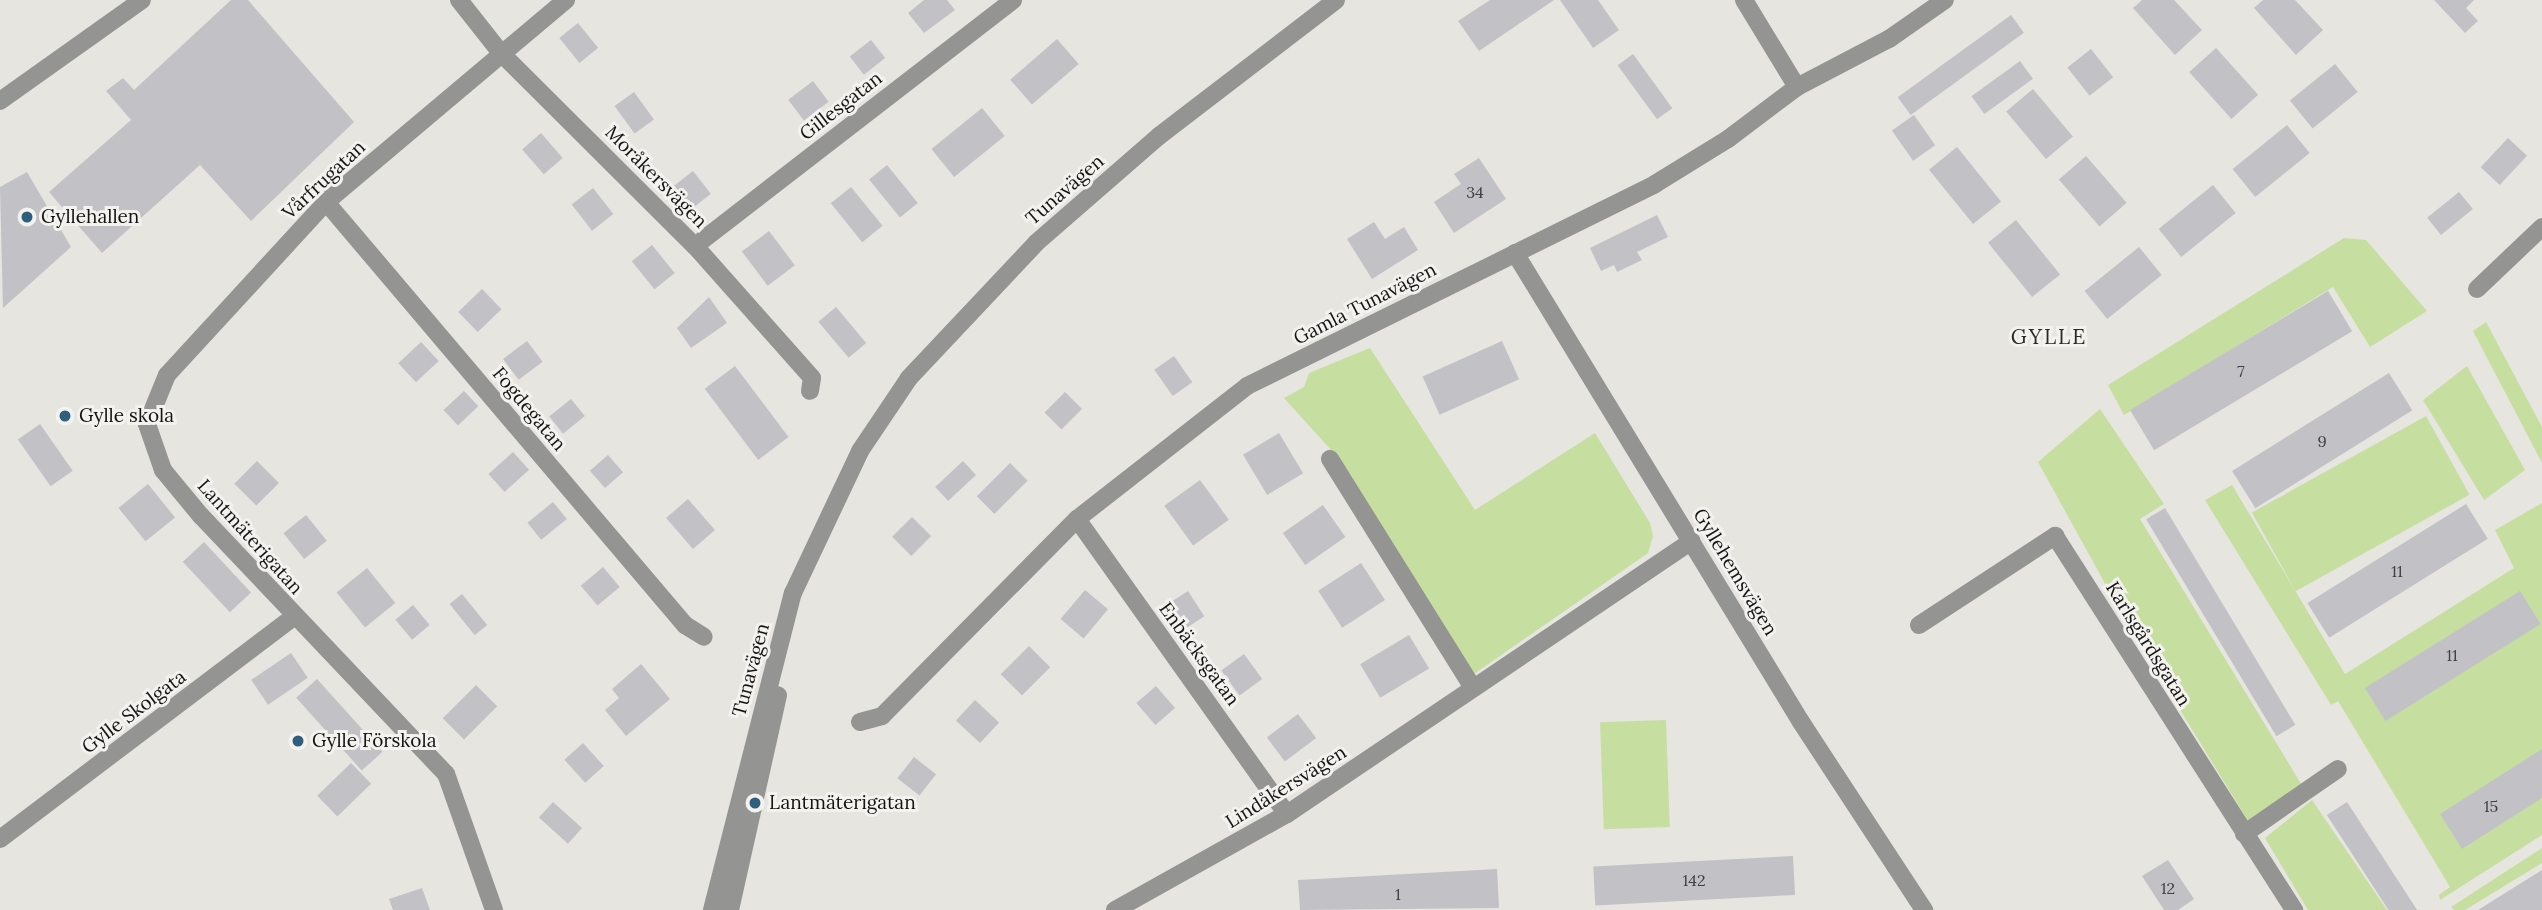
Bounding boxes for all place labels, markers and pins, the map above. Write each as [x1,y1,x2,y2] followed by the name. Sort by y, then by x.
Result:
[41,206,139,228] place label: Gyllehallen
[19,209,35,225] marker: Gyllehallen
[79,405,174,427] place label: Gylle skola
[57,408,73,424] marker: Gylle skola
[312,730,436,752] place label: Gylle Förskola
[290,733,306,749] marker: Gylle Förskola
[769,792,916,814] place label: Lantmäterigatan
[747,795,763,811] marker: Lantmäterigatan

